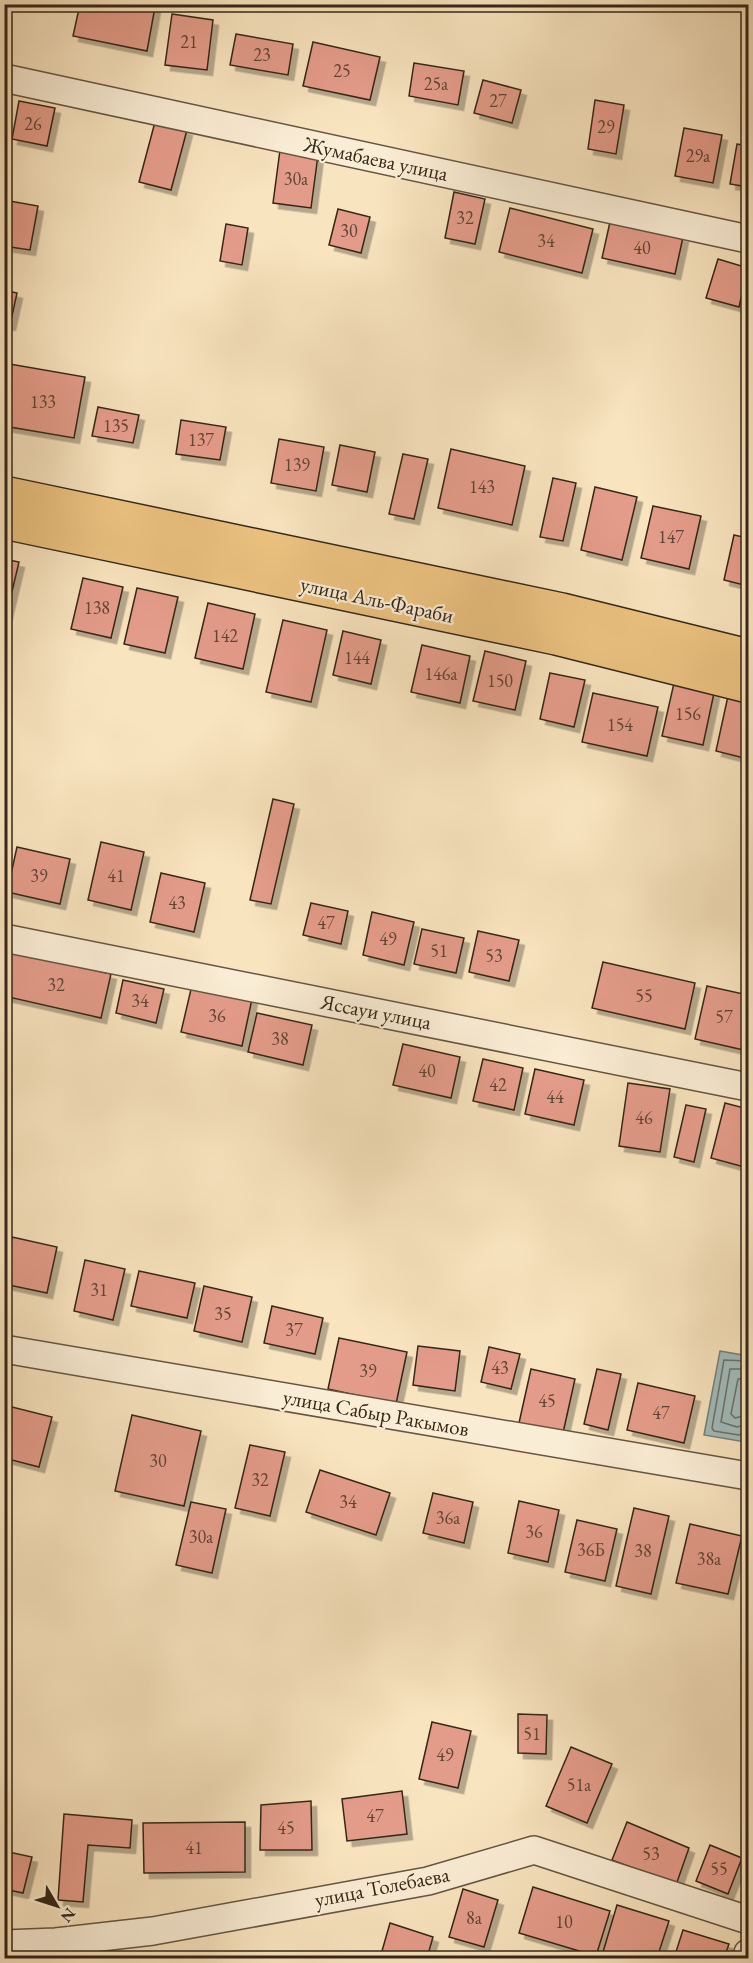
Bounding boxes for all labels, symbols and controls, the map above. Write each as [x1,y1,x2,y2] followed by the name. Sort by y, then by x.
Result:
[180,30,198,53] house number: 21
[253,43,271,66] house number: 23
[333,59,351,82] house number: 25
[424,72,449,95] house number: 25а
[489,89,507,112] house number: 27
[24,112,42,135] house number: 26
[597,115,615,138] house number: 29
[301,130,451,187] street label: Жумабаева улица
[686,144,711,167] house number: 29а
[284,167,309,190] house number: 30а
[456,206,474,229] house number: 32
[340,219,358,242] house number: 30
[537,229,555,252] house number: 34
[633,236,651,259] house number: 40
[30,390,56,413] house number: 133
[103,414,129,437] house number: 135
[188,428,214,451] house number: 137
[284,453,310,476] house number: 139
[469,475,495,498] house number: 143
[658,525,684,548] house number: 147
[298,570,456,629] street label: улица Аль-Фараби
[84,596,110,619] house number: 138
[212,624,238,647] house number: 142
[344,646,370,669] house number: 144
[424,662,458,685] house number: 146а
[487,669,513,692] house number: 150
[675,702,701,725] house number: 156
[607,713,633,736] house number: 154
[30,864,48,887] house number: 39
[107,864,125,887] house number: 41
[168,891,186,914] house number: 43
[317,911,335,934] house number: 47
[379,927,397,950] house number: 49
[430,939,448,962] house number: 51
[485,944,503,967] house number: 53
[47,973,65,996] house number: 32
[635,984,653,1007] house number: 55
[317,987,434,1036] street label: Яссауи улица
[131,989,149,1012] house number: 34
[208,1004,226,1027] house number: 36
[715,1005,733,1028] house number: 57
[271,1027,289,1050] house number: 38
[418,1059,436,1082] house number: 40
[489,1073,507,1096] house number: 42
[546,1085,564,1108] house number: 44
[635,1106,653,1129] house number: 46
[90,1278,108,1301] house number: 31
[214,1302,232,1325] house number: 35
[285,1318,303,1341] house number: 37
[491,1356,509,1379] house number: 43
[359,1359,377,1382] house number: 39
[281,1383,471,1442] street label: улица Сабыр Ракымов
[538,1389,556,1412] house number: 45
[652,1401,670,1424] house number: 47
[149,1449,167,1472] house number: 30
[251,1468,269,1491] house number: 32
[339,1490,357,1513] house number: 34
[436,1506,461,1529] house number: 36а
[525,1520,543,1543] house number: 36
[189,1525,214,1548] house number: 30а
[577,1538,605,1561] house number: 36Б
[634,1539,652,1562] house number: 38
[697,1547,722,1570] house number: 38а
[523,1722,541,1745] house number: 51
[436,1743,454,1766] house number: 49
[567,1773,592,1796] house number: 51а
[366,1804,384,1827] house number: 47
[277,1816,295,1839] house number: 45
[185,1836,203,1859] house number: 41
[642,1842,660,1865] house number: 53
[710,1857,728,1880] house number: 55
[312,1860,452,1913] street label: улица Толебаева
[27,1876,87,1936] north arrow
[56,1903,81,1927] text: N
[466,1906,483,1929] house number: 8а
[555,1910,573,1933] house number: 10

